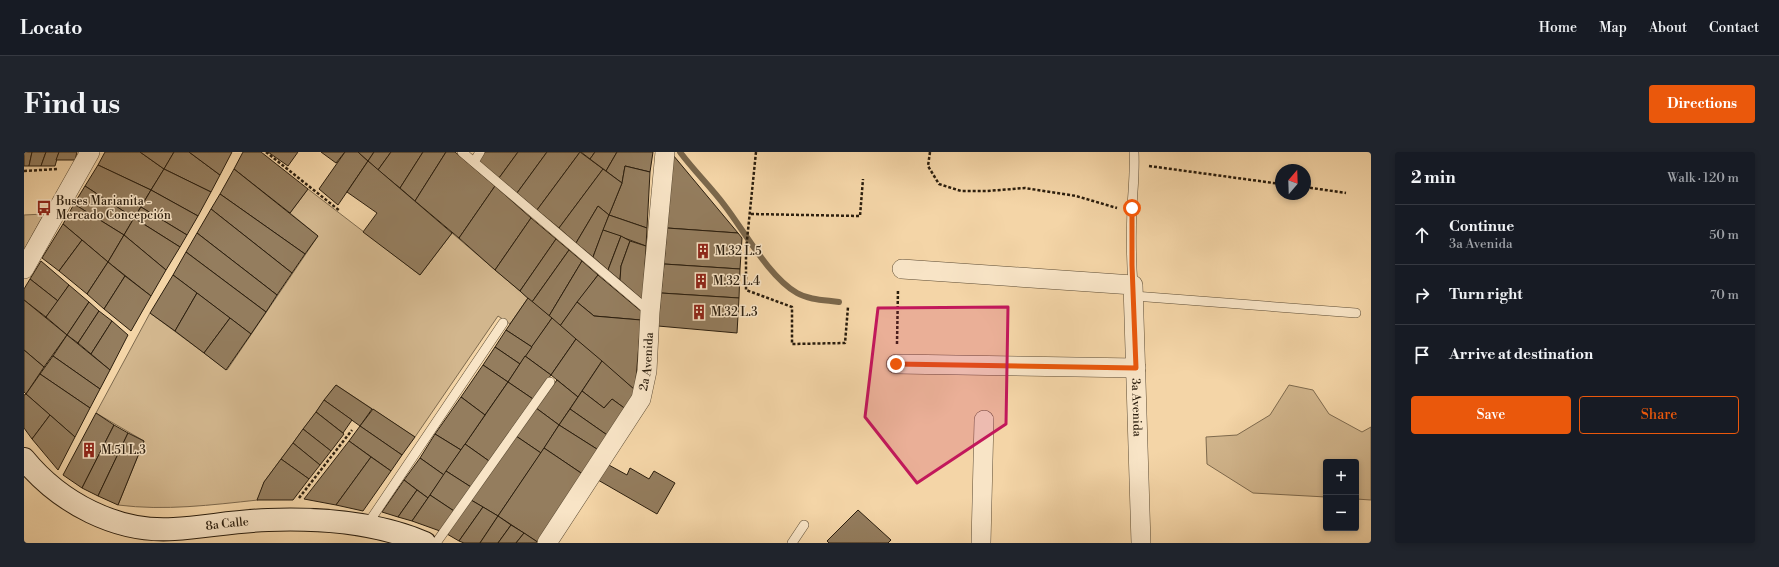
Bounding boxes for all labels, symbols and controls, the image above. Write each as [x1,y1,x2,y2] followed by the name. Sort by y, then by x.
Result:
[20,16,82,40] text: Locato
[1539,19,1577,37] text: Home
[1599,19,1627,37] text: Map
[1649,19,1687,37] text: About
[1709,19,1759,37] text: Contact
[1649,85,1755,123] button: Directions
[24,87,120,122] text: Find us
[1275,164,1311,200] north arrow
[1411,167,1456,189] text: 2 min
[1667,170,1739,186] text: Walk · 120 m
[55,194,171,223] place label: Buses Marianita - Mercado Concepción
[35,199,53,217] bus stop icon: Buses Marianita - Mercado Concepción
[1123,199,1141,217] route start
[1449,217,1514,236] text: Continue
[1411,224,1433,246] icon: ahead
[1709,227,1739,243] text: 50 m
[1449,236,1513,252] text: 3a Avenida
[694,242,712,260] building icon: M.32 L.5
[715,244,762,259] place label: M.32 L.5
[692,272,710,290] building icon: M.32 L.4
[713,274,760,289] place label: M.32 L.4
[1411,284,1433,306] icon: right
[1449,285,1523,304] text: Turn right
[1710,287,1739,303] text: 70 m
[690,303,708,321] building icon: M.32 L.3
[711,305,758,320] place label: M.32 L.3
[635,331,657,392] street label: 2a Avenida
[1411,344,1433,366] icon: arrive
[1449,345,1593,364] text: Arrive at destination
[887,355,905,373] route end
[1128,378,1145,438] street label: 3a Avenida
[1411,396,1571,434] button: Save
[1579,396,1739,434] button: Share
[80,441,98,459] building icon: M.51 L.3
[101,443,146,458] place label: M.51 L.3
[1323,459,1359,531] map controls
[1323,459,1359,495] button: +
[1323,495,1359,531] button: −
[205,514,249,533] street label: 8a Calle

